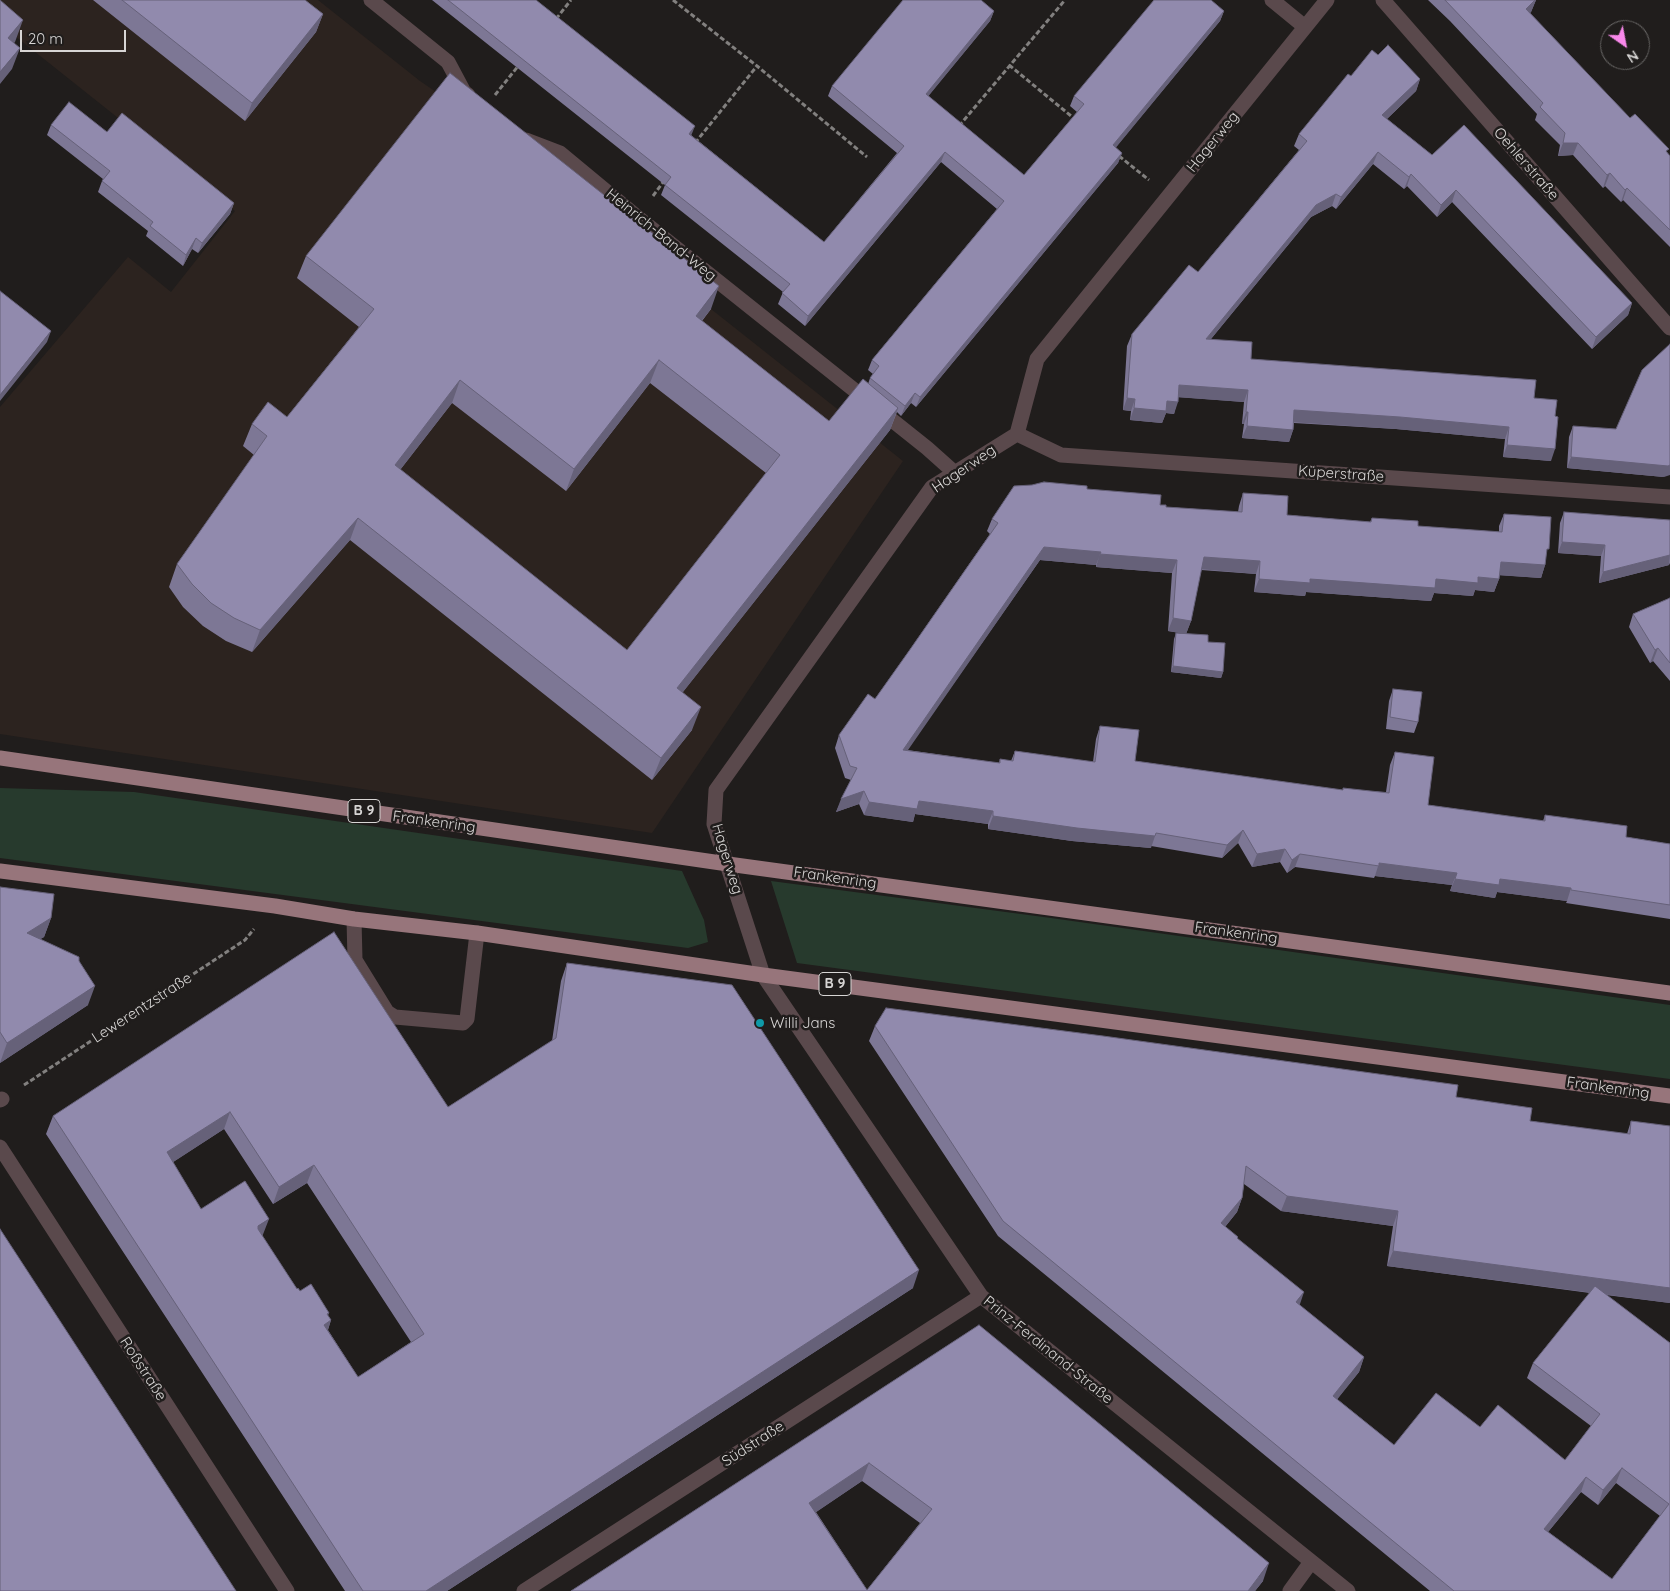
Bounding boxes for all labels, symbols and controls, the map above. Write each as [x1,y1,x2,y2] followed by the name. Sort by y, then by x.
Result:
[22,20,129,52] scale bar
[1600,20,1650,70] north arrow
[28,29,63,48] text: 20 m
[1623,46,1642,67] text: N
[1183,108,1243,176] street label: Hagerweg
[1490,124,1562,204] street label: Oehlerstraße
[602,185,720,285] street label: Heinrich-Band-Weg
[929,441,999,497] street label: Hagerweg
[1297,462,1385,486] street label: Küperstraße
[348,799,380,822] road number: B 9
[391,807,477,837] street label: Frankenring
[708,821,746,897] street label: Hagerweg
[792,863,878,893] street label: Frankenring
[1193,918,1279,948] street label: Frankenring
[89,969,195,1047] street label: Lewerentzstraße
[819,972,851,996] road number: B 9
[770,1014,835,1032] place label: Willi Jans
[754,1017,766,1029] marker: Willi Jans
[1565,1073,1651,1103] street label: Frankenring
[980,1292,1116,1408] street label: Prinz-Ferdinand-Straße
[116,1334,170,1404] street label: Roßstraße
[719,1417,787,1471] street label: Südstraße

